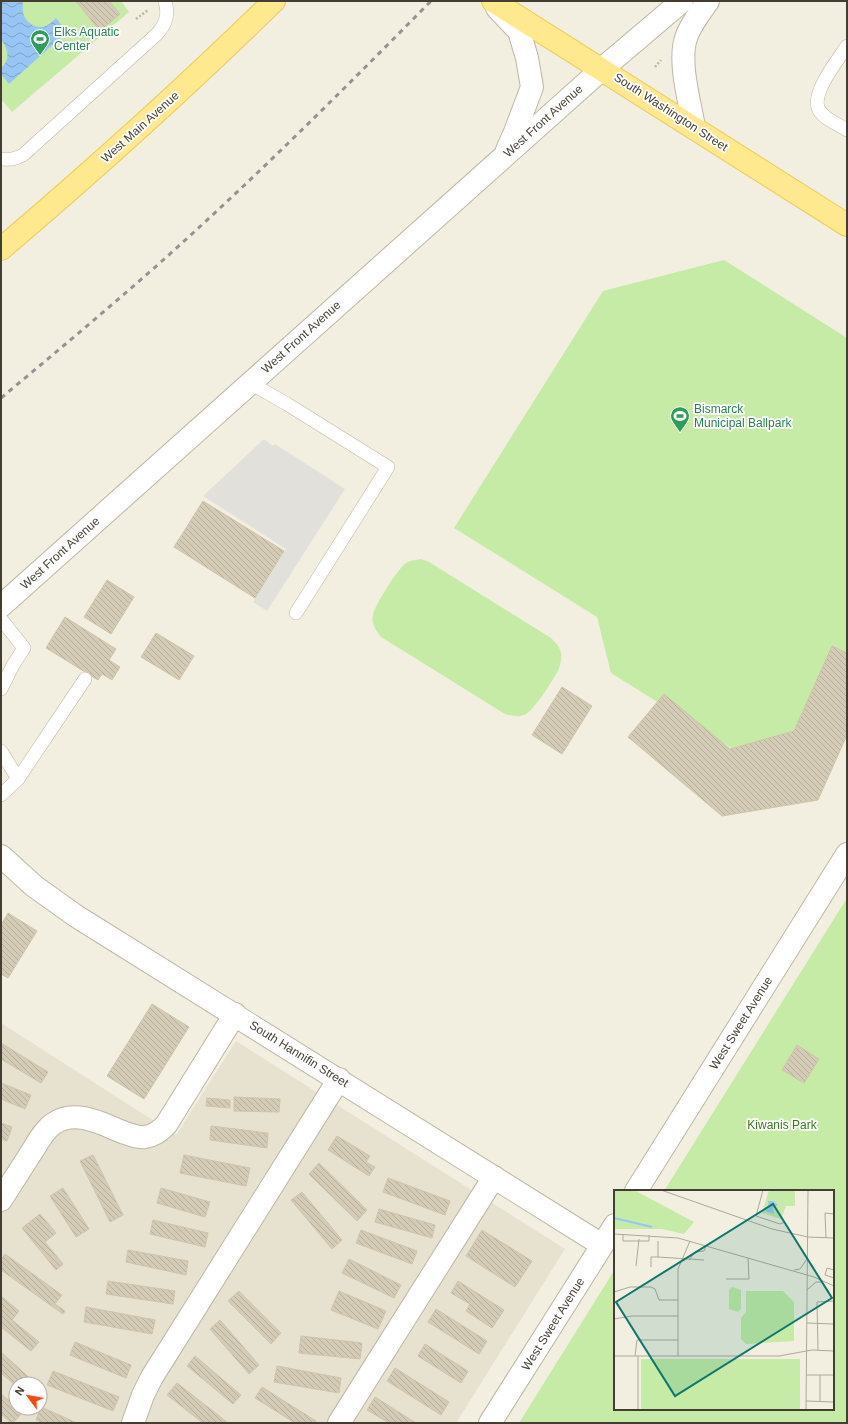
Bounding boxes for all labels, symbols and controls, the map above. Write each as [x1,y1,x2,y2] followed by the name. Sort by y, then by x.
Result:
[54,25,119,53] place label: Elks Aquatic Center
[29,28,51,56] sports icon: Elks Aquatic Center
[611,70,731,154] street label: South Washington Street
[501,82,586,160] street label: West Front Avenue
[98,88,182,166] street label: West Main Avenue
[259,298,344,376] street label: West Front Avenue
[694,402,792,430] place label: Bismarck Municipal Ballpark
[669,405,691,433] sports icon: Bismarck Municipal Ballpark
[18,514,103,592] street label: West Front Avenue
[707,974,775,1072] street label: West Sweet Avenue
[247,1018,352,1091] street label: South Hannifin Street
[747,1118,818,1132] park label: Kiwanis Park
[614,1190,834,1410] inset map
[519,1275,587,1373] street label: West Sweet Avenue
[8,1376,48,1416] north arrow
[12,1384,27,1397] text: N

